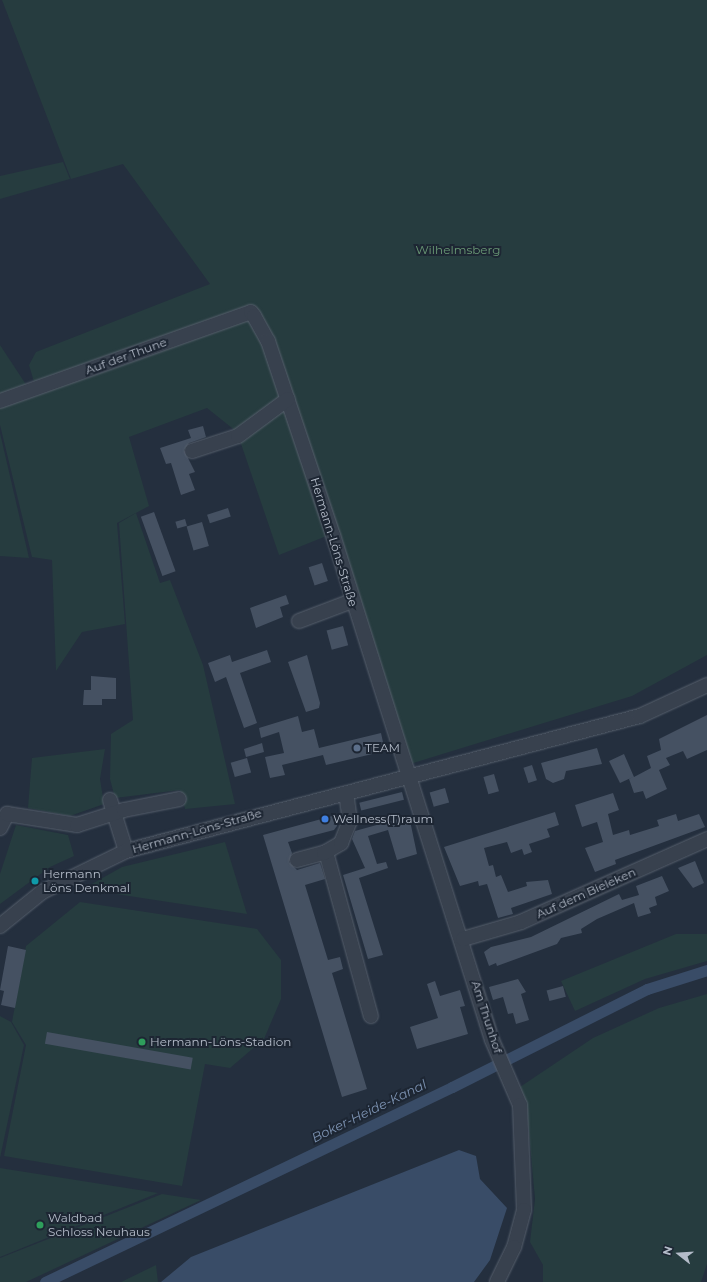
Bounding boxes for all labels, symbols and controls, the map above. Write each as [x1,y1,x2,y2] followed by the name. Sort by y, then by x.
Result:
[415,243,501,257] park label: Wilhelmsberg
[83,335,169,377] street label: Auf der Thune
[308,476,360,608] street label: Hermann-Löns-Straße
[365,741,400,755] place label: TEAM
[352,743,362,753] marker: TEAM
[131,806,263,856] street label: Hermann-Löns-Straße
[333,812,433,826] place label: Wellness(T)raum
[320,814,330,824] marker: Wellness(T)raum
[534,865,638,921] street label: Auf dem Bieleken
[43,867,130,895] place label: Hermann Löns Denkmal
[30,876,40,886] marker: Hermann Löns Denkmal
[469,979,505,1055] street label: Am Thunhof
[150,1035,291,1049] place label: Hermann-Löns-Stadion
[137,1037,147,1047] marker: Hermann-Löns-Stadion
[309,1076,429,1146] water label: Boker-Heide-Kanal
[48,1211,150,1239] place label: Waldbad Schloss Neuhaus
[35,1220,45,1230] marker: Waldbad Schloss Neuhaus
[659,1234,699,1274] north arrow
[660,1244,676,1257] text: N

